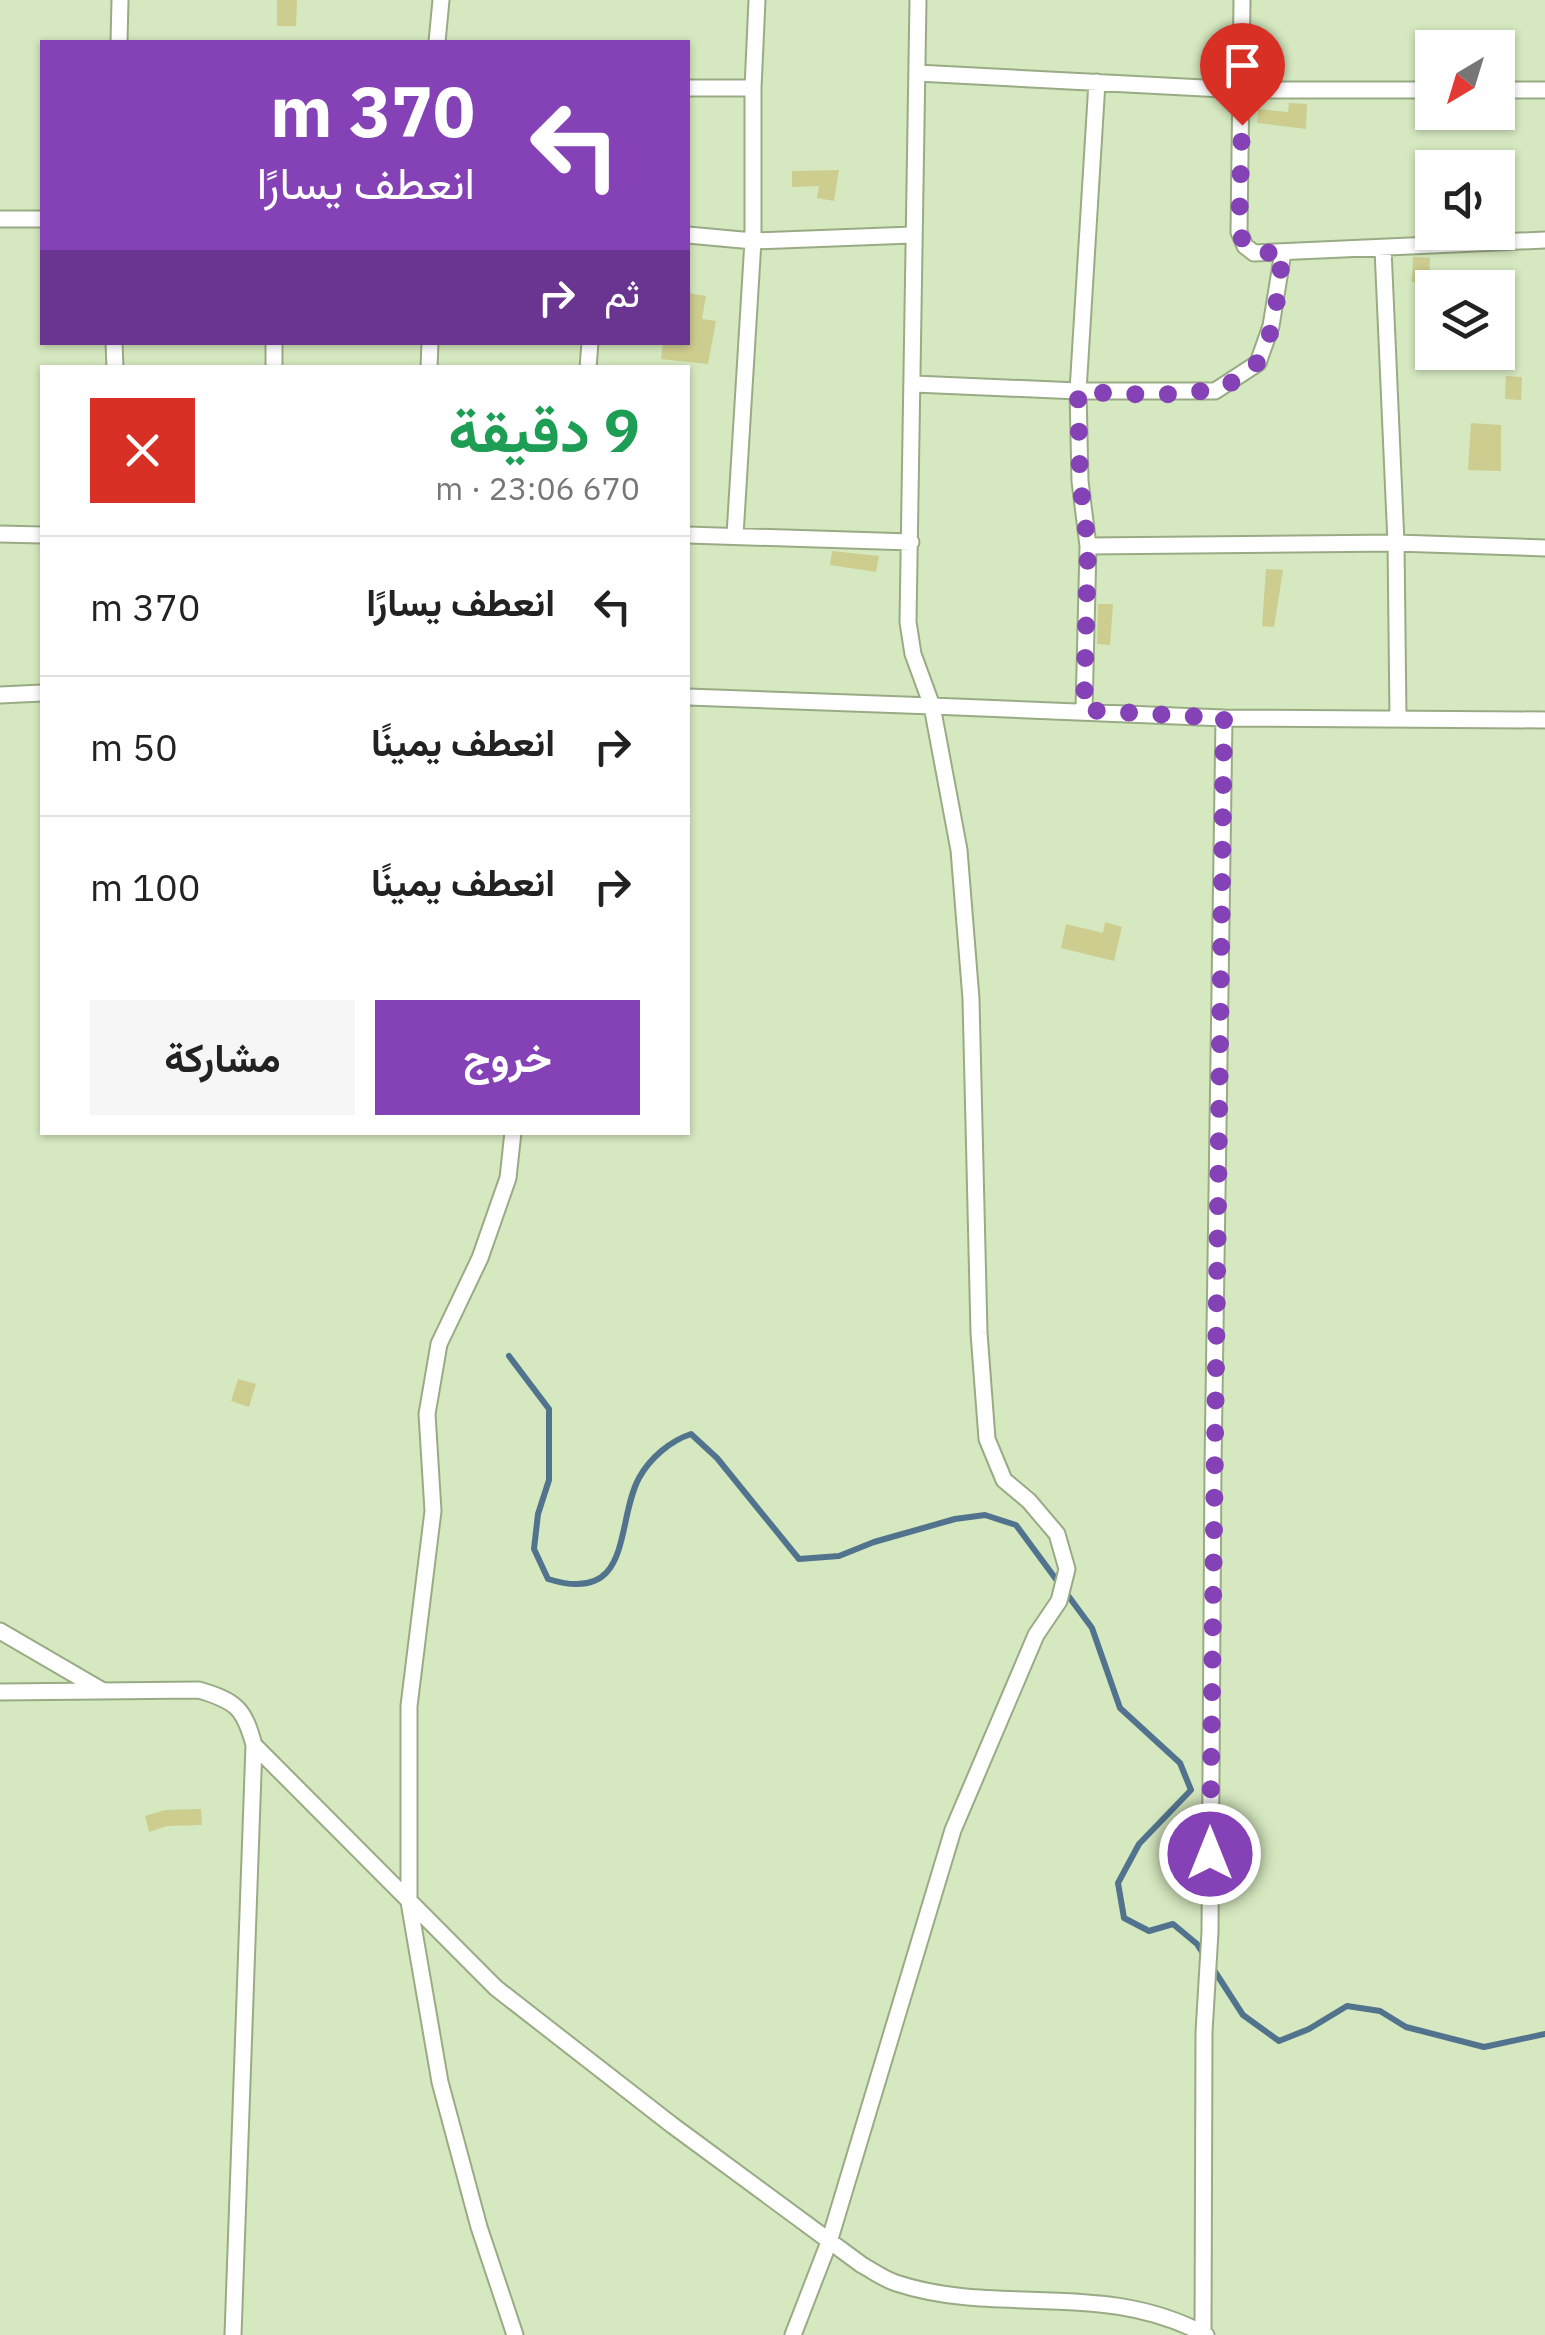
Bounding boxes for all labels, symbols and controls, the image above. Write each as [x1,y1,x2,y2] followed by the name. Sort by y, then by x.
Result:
[1200,23,1285,126] pin
[1415,30,1515,130] north arrow
[1415,30,1515,370] map controls
[1215,38,1270,93] icon: arrive
[270,65,475,156] text: 370 m
[510,80,640,210] icon: left
[1415,150,1515,250] button: sound
[257,153,475,211] text: انعطف يسارًا
[604,268,640,317] text: ثم
[529,270,584,325] icon: right
[1415,270,1515,370] button: layers
[448,390,640,469] text: 9 دقيقة
[90,398,195,503] button: close
[435,467,640,509] text: 670 m · 23:06
[366,577,555,626] text: انعطف يسارًا
[585,579,640,634] icon: left
[90,582,201,631] text: 370 m
[371,717,555,766] text: انعطف يمينًا
[585,719,640,774] icon: right
[90,722,178,771] text: 50 m
[371,857,555,906] text: انعطف يمينًا
[585,859,640,914] icon: right
[90,862,201,911] text: 100 m
[90,1000,355,1115] button: مشاركة
[375,1000,640,1115] button: خروج
[1158,1802,1262,1906] position arrow

